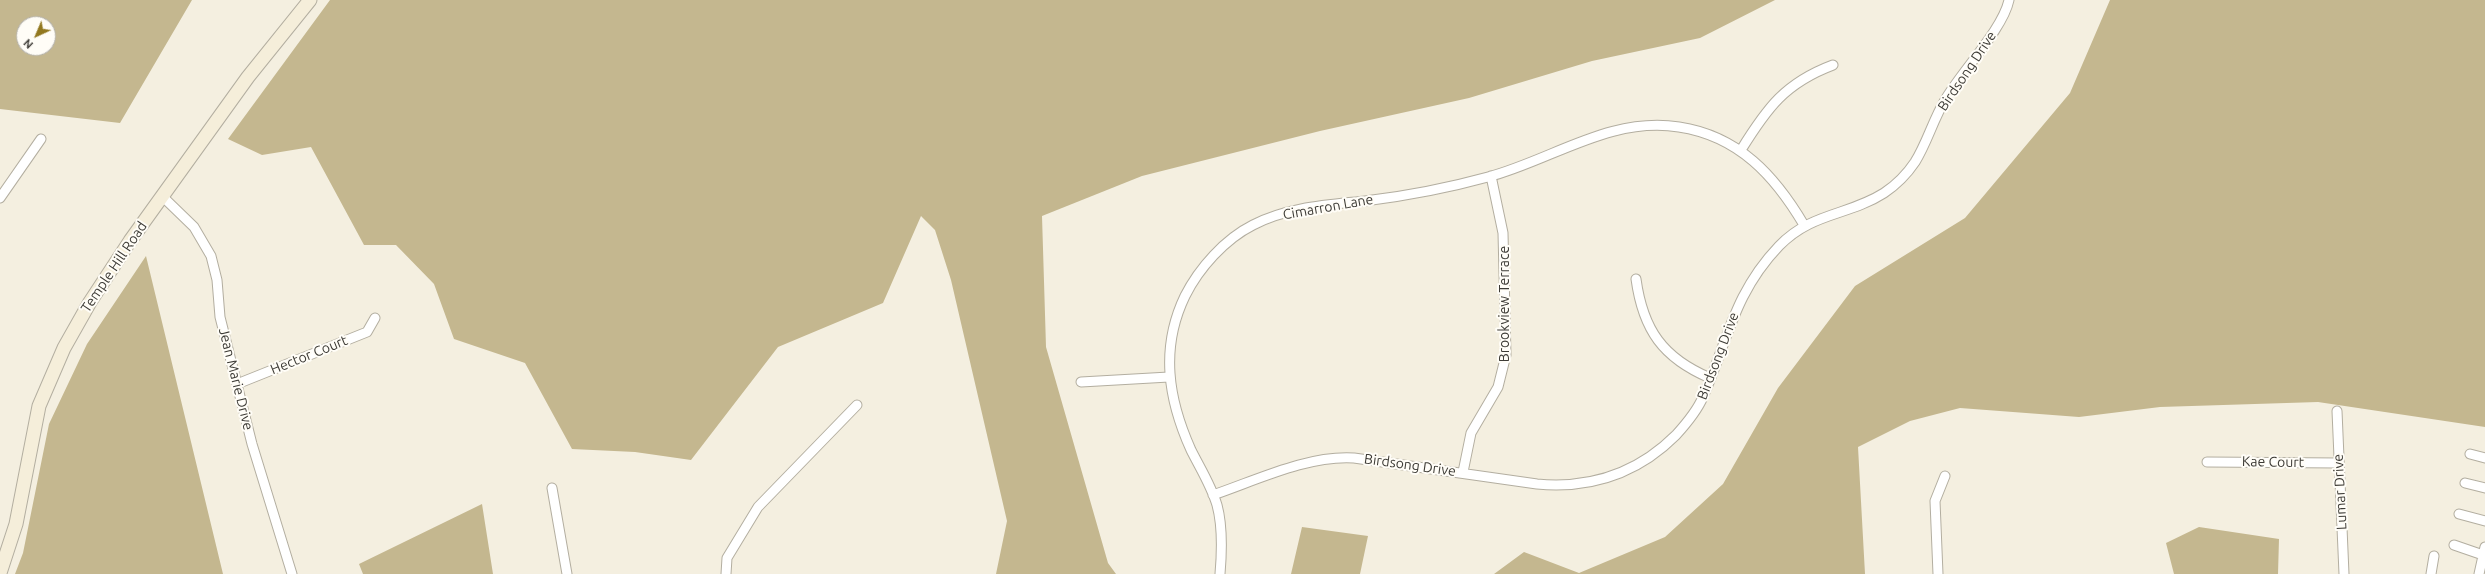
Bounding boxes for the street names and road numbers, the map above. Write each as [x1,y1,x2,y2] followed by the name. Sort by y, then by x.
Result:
[1934,28,2000,114] street label: Birdsong Drive
[1282,191,1374,223] street label: Cimarron Lane
[77,218,151,316] street label: Temple Hill Road
[1496,246,1512,362] street label: Brookview Terrace
[1694,310,1742,402] street label: Birdsong Drive
[215,326,257,432] street label: Jean Marie Drive
[268,332,350,378] street label: Hector Court
[1363,450,1457,480] street label: Birdsong Drive
[2242,453,2304,471] street label: Kae Court
[2330,454,2350,530] street label: Lumar Drive

